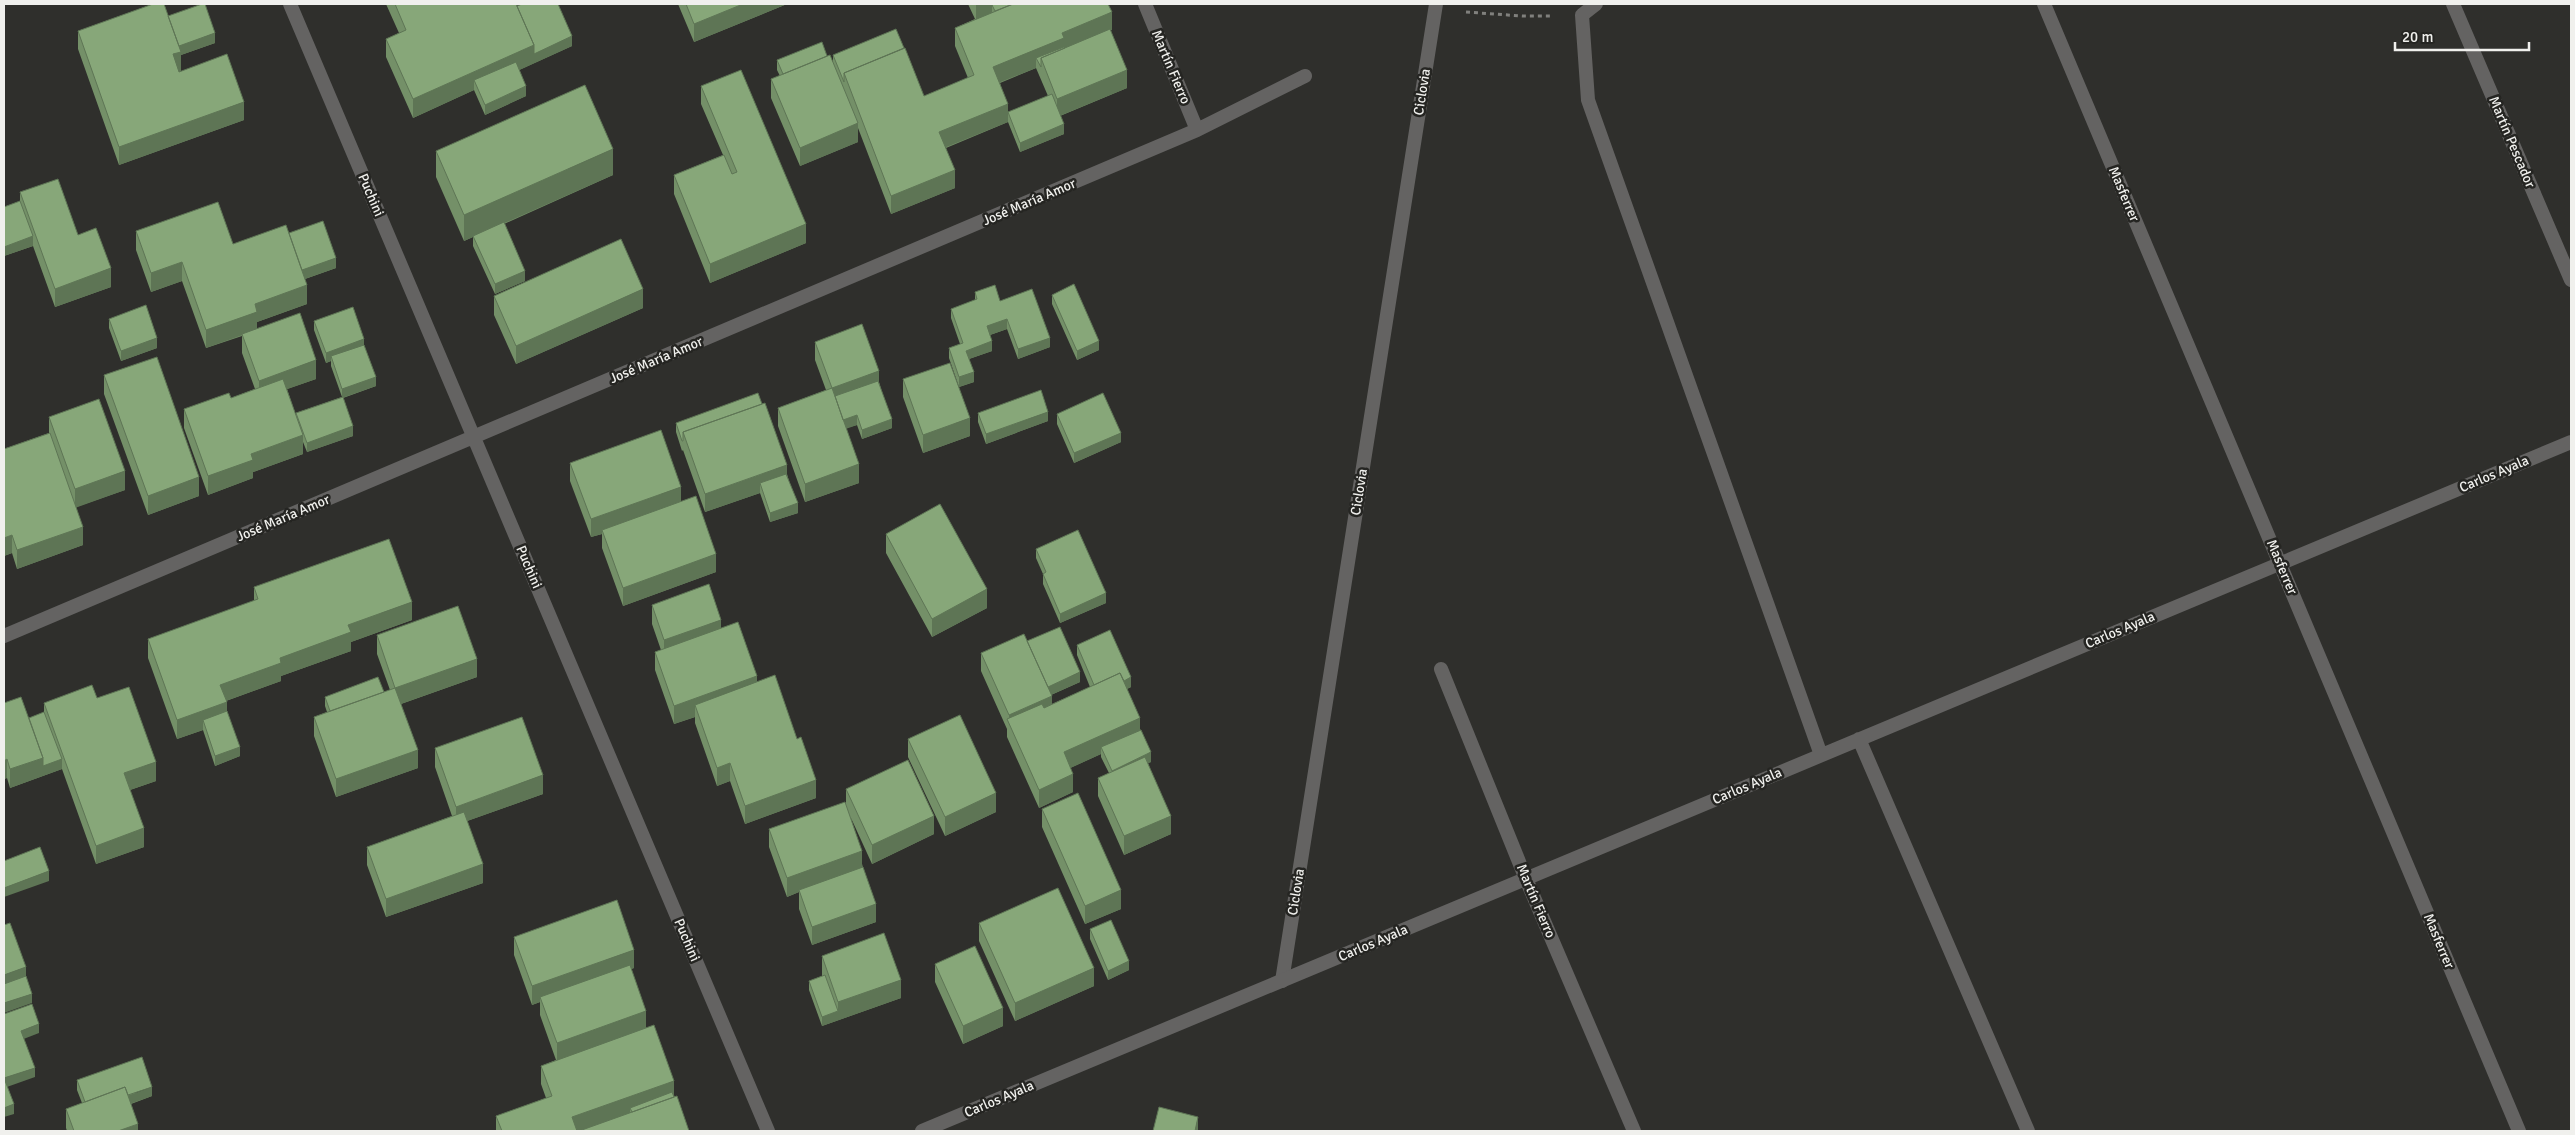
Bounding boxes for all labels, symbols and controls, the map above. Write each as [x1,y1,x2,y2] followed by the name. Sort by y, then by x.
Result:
[2395,20,2529,52] scale bar
[1148,27,1194,107] street label: Martín Fierro
[2402,28,2433,46] text: 20 m
[1410,67,1434,117] street label: Ciclovia
[2485,94,2539,191] street label: Martín Pescador
[2105,164,2144,225] street label: Masferrer
[354,171,388,219] street label: Puchini
[980,174,1079,229] street label: José María Amor
[607,332,706,387] street label: José María Amor
[2457,452,2531,496] street label: Carlos Ayala
[1347,467,1371,517] street label: Ciclovia
[234,490,333,545] street label: José María Amor
[2263,537,2302,598] street label: Masferrer
[512,543,546,591] street label: Puchini
[2083,608,2157,652] street label: Carlos Ayala
[1710,764,1784,808] street label: Carlos Ayala
[1513,861,1559,941] street label: Martín Fierro
[1284,867,1308,917] street label: Ciclovia
[2420,911,2459,972] street label: Masferrer
[670,916,704,964] street label: Puchini
[1336,921,1410,965] street label: Carlos Ayala
[962,1077,1036,1121] street label: Carlos Ayala

